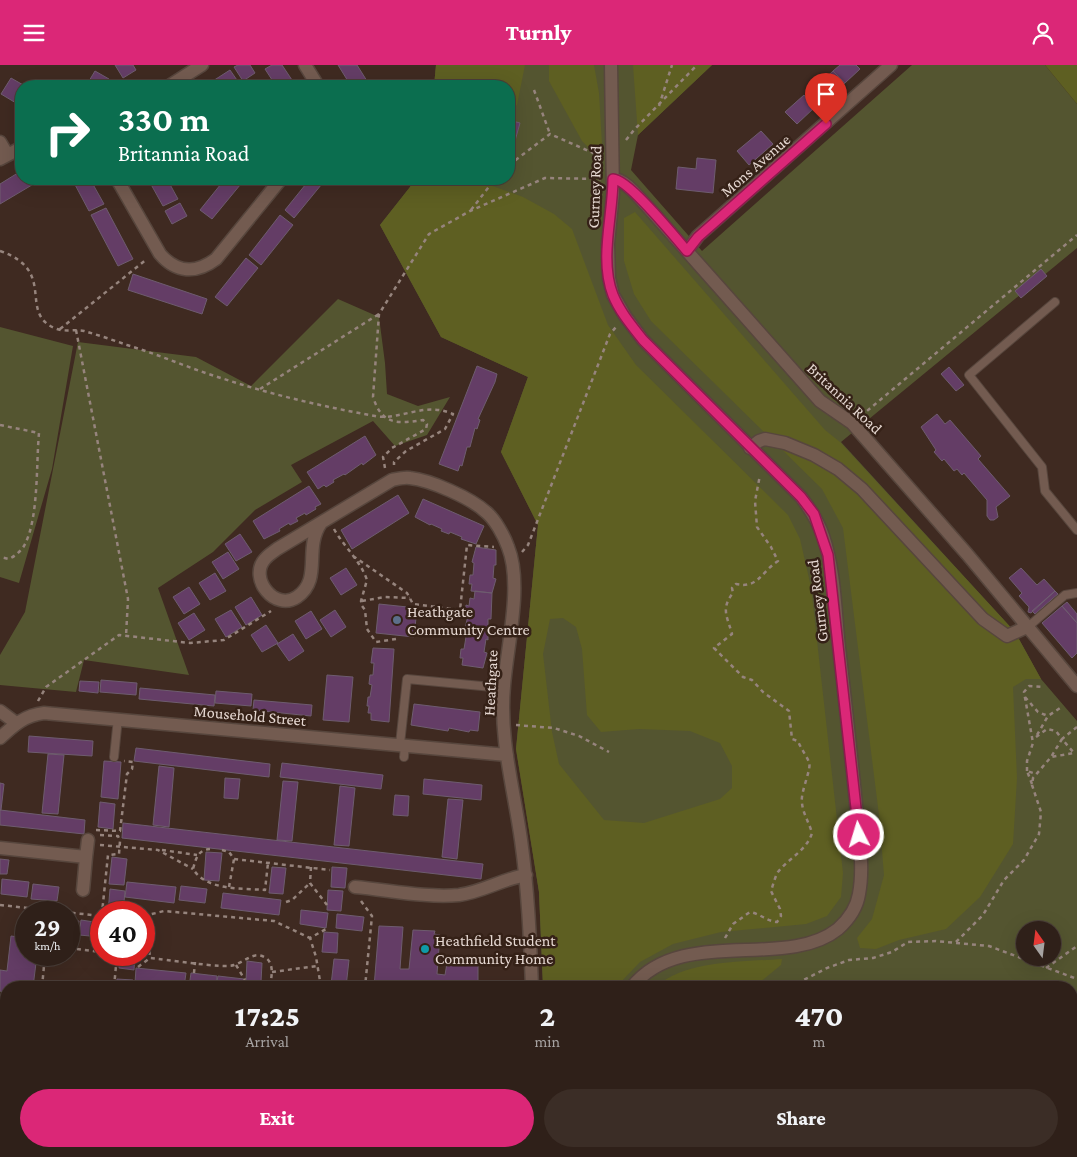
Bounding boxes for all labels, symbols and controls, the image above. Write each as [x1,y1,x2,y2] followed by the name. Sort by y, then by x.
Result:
[20,19,48,47] icon: menu
[1029,19,1057,47] icon: person
[505,20,572,45] text: Turnly
[805,73,847,124] pin
[812,80,840,108] icon: arrive
[35,100,100,165] icon: right
[118,100,210,139] text: 330 m
[717,131,793,200] street label: Mons Avenue
[118,141,249,166] text: Britannia Road
[585,145,605,229] street label: Gurney Road
[804,360,886,438] street label: Britannia Road
[804,558,832,643] street label: Gurney Road
[407,603,530,639] place label: Heathgate Community Centre
[391,614,403,626] marker: Heathgate Community Centre
[480,650,502,717] street label: Heathgate
[193,702,308,729] street label: Mousehold Street
[832,808,884,860] position arrow
[90,901,155,966] speed limit sign: 40
[34,914,61,941] text: 29
[1016,921,1061,966] north arrow
[1016,921,1061,966] map controls
[435,932,556,968] place label: Heathfield Student Community Home
[35,939,60,953] text: km/h
[419,943,431,955] marker: Heathfield Student Community Home
[234,999,300,1032] text: 17:25
[539,999,555,1032] text: 2
[795,999,844,1032] text: 470
[245,1033,289,1050] text: Arrival
[534,1033,560,1050] text: min
[813,1033,825,1050] text: m
[20,1089,534,1147] button: Exit
[544,1089,1058,1147] button: Share

